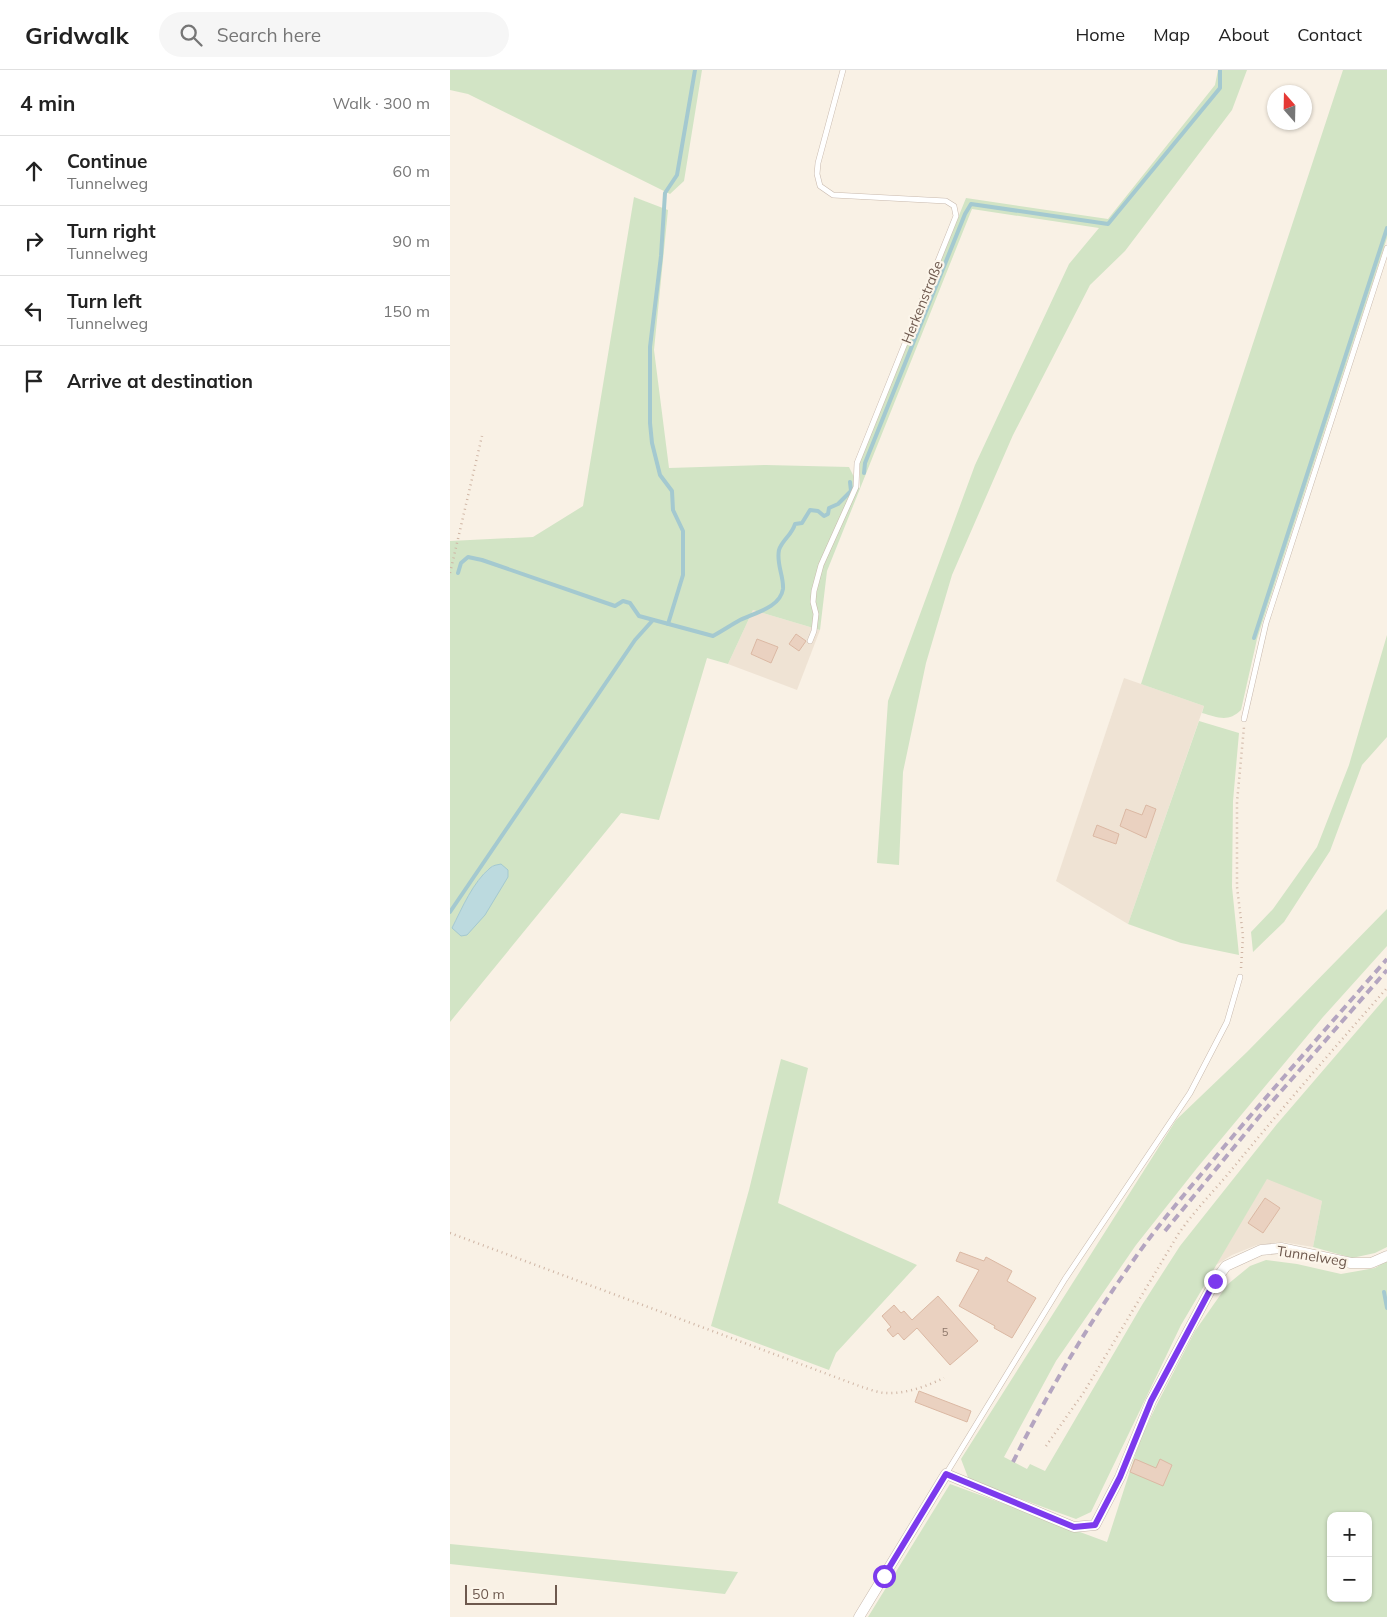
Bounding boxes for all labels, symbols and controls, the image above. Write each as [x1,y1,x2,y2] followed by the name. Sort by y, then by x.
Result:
[159,12,509,57] search box
[25,20,129,50] text: Gridwalk
[177,21,205,49] icon: search
[217,23,321,47] text: Search here
[1075,23,1125,46] text: Home
[1153,23,1190,46] text: Map
[1218,23,1269,46] text: About
[1297,23,1362,46] text: Contact
[1267,85,1312,130] north arrow
[20,90,75,116] text: 4 min
[332,93,430,113] text: Walk · 300 m
[67,149,147,173] text: Continue
[20,157,48,185] icon: ahead
[393,161,430,181] text: 60 m
[67,173,148,193] text: Tunnelweg
[67,219,156,243] text: Turn right
[20,227,48,255] icon: right
[393,231,430,251] text: 90 m
[67,243,148,263] text: Tunnelweg
[897,258,947,346] street label: Herkenstraße
[67,289,142,313] text: Turn left
[20,297,48,325] icon: left
[383,301,430,321] text: 150 m
[67,313,148,333] text: Tunnelweg
[20,367,48,395] icon: arrive
[67,369,253,393] text: Arrive at destination
[1276,1242,1348,1270] street label: Tunnelweg
[1204,1270,1227,1293] route end
[942,1325,949,1339] house number: 5
[1327,1512,1372,1602] map controls
[1327,1512,1372,1557] button: +
[1327,1557,1372,1602] button: −
[873,1565,896,1588] route start
[465,1582,558,1605] scale bar
[472,1585,505,1603] text: 50 m

